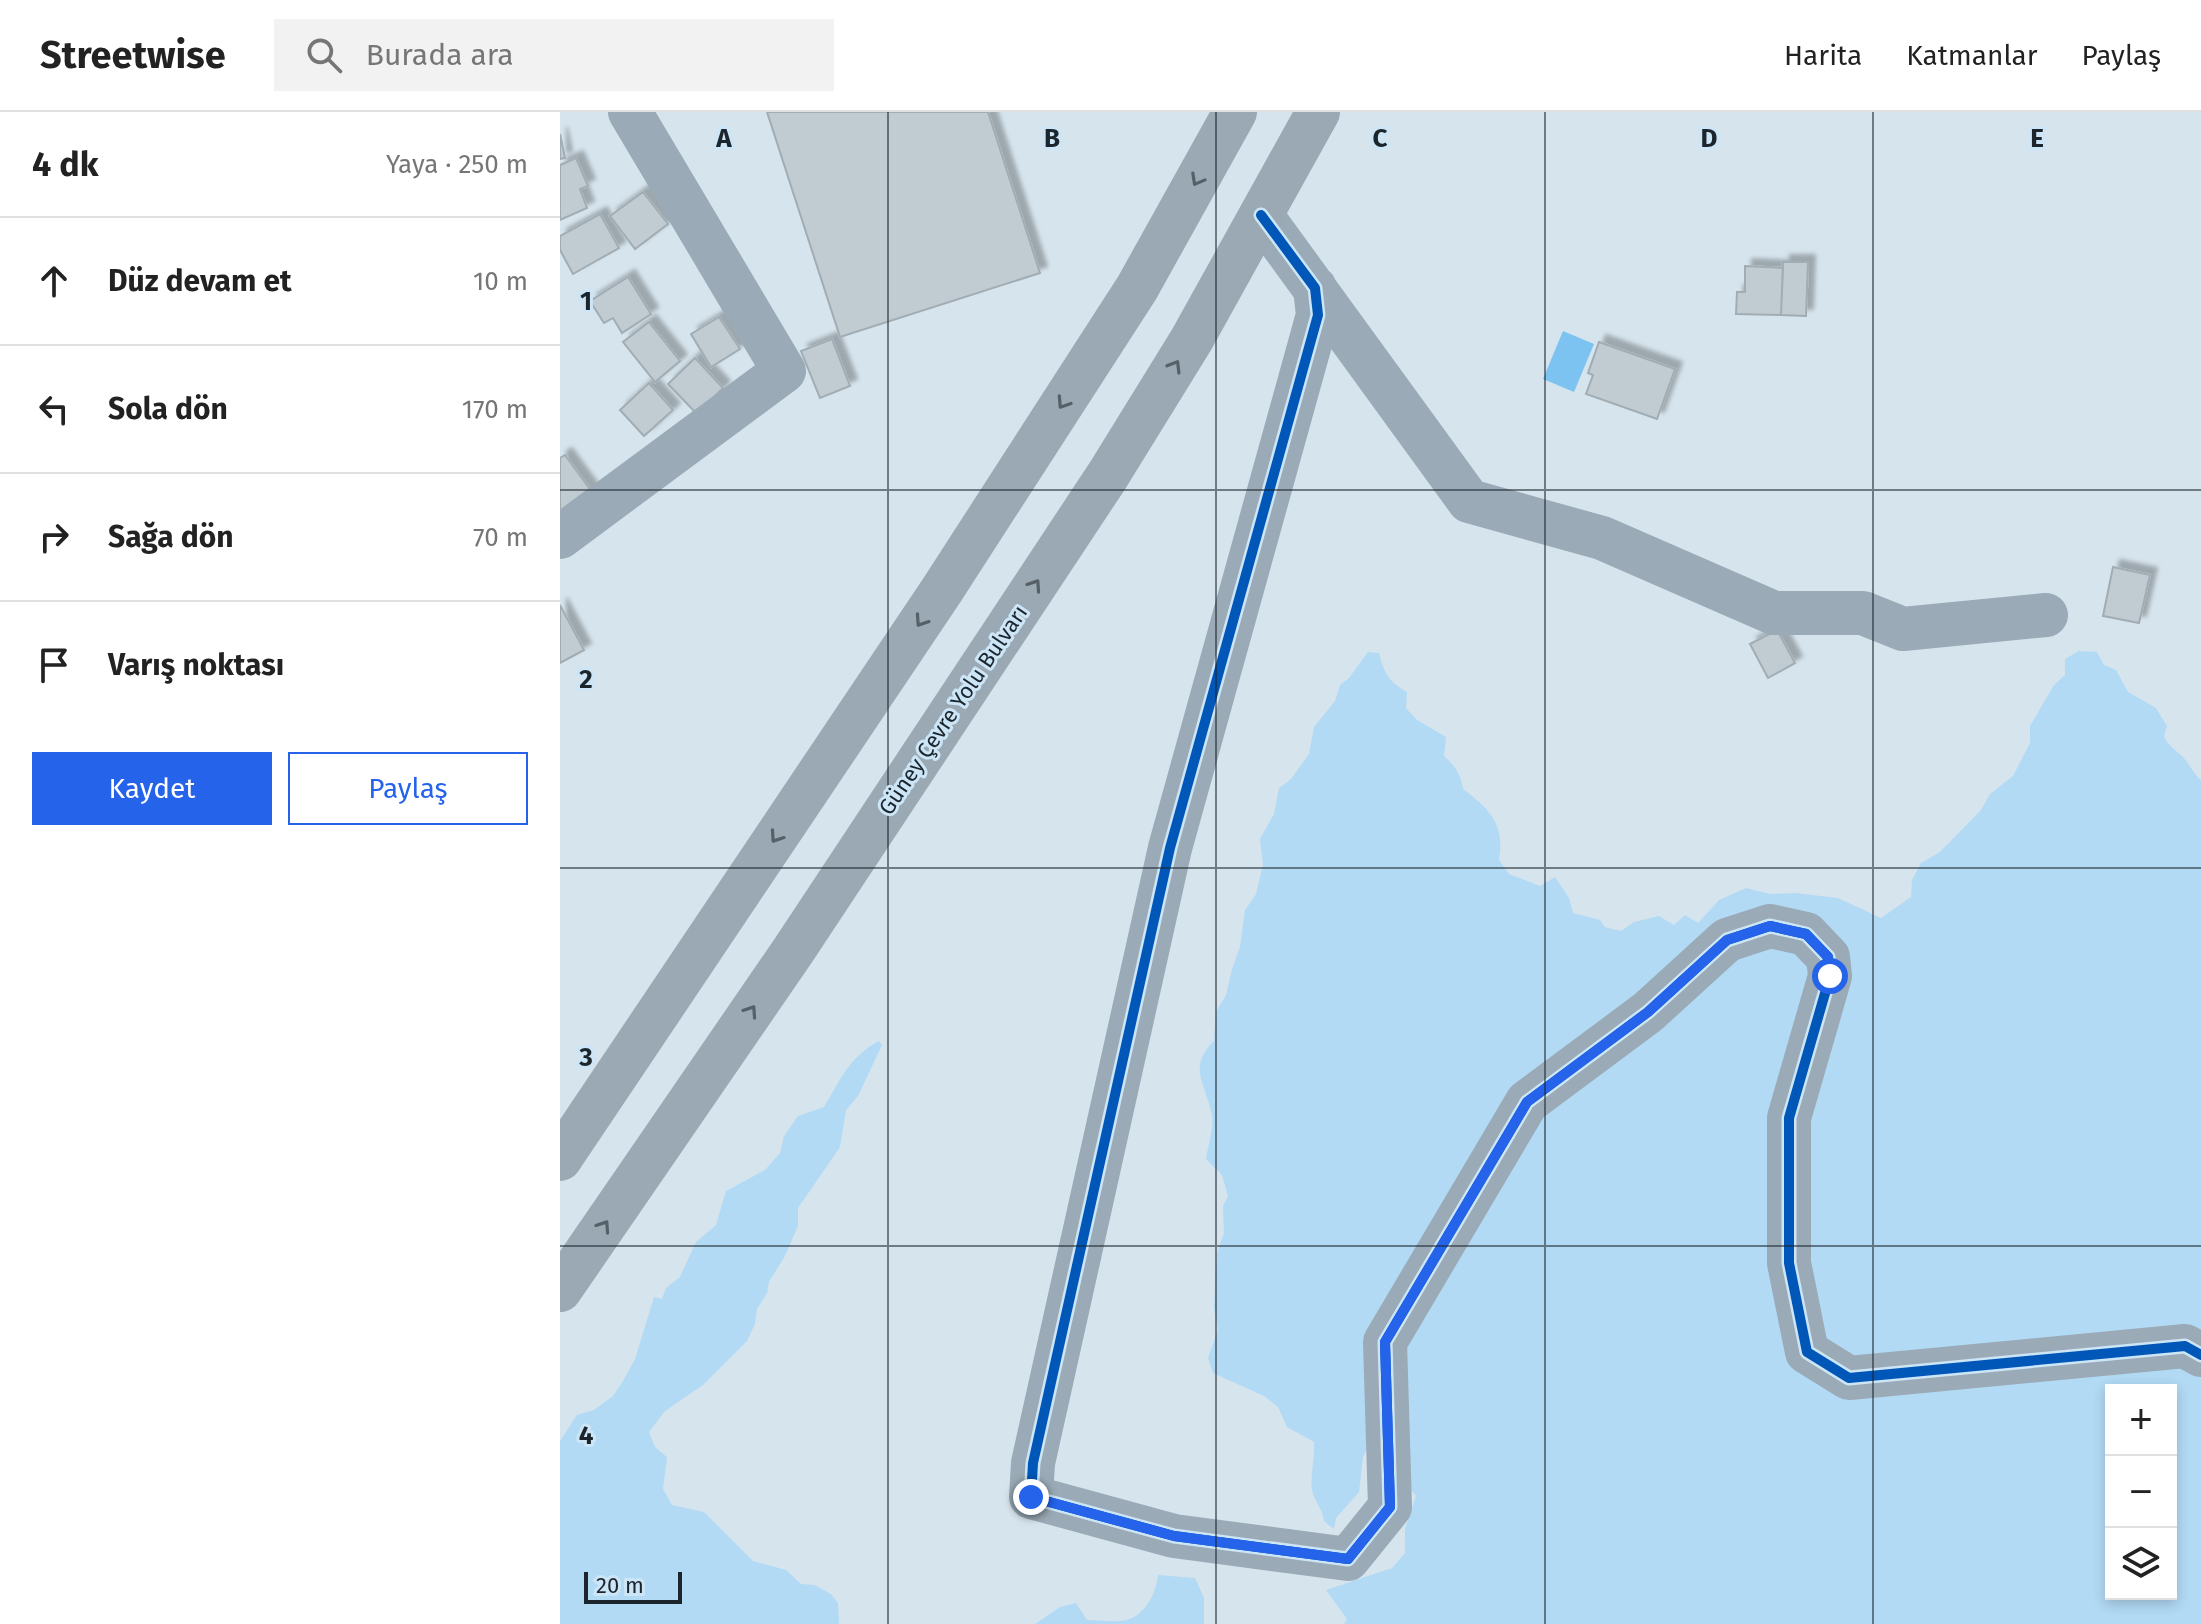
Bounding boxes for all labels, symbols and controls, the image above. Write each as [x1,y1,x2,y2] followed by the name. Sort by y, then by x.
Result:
[274,19,834,91] search box
[40,32,226,78] text: Streetwise
[302,33,346,77] icon: search
[366,37,514,73] text: Burada ara
[1784,39,1862,72] text: Harita
[1906,39,2038,72] text: Katmanlar
[2082,39,2161,72] text: Paylaş
[715,123,732,154] text: A
[1044,123,1060,154] text: B
[1373,123,1388,154] text: C
[1701,123,1718,154] text: D
[2030,123,2044,154] text: E
[32,144,98,185] text: 4 dk
[386,149,528,180] text: Yaya · 250 m
[1191,171,1207,186] one-way arrow
[32,259,76,303] icon: ahead
[108,263,292,299] text: Düz devam et
[473,266,528,297] text: 10 m
[580,286,592,317] text: 1
[1165,360,1181,375] one-way arrow
[32,387,76,431] icon: left
[108,391,228,427] text: Sola dön
[462,394,528,425] text: 170 m
[1057,394,1072,408] one-way arrow
[32,515,76,559] icon: right
[108,519,234,555] text: Sağa dön
[473,522,528,553] text: 70 m
[1025,580,1040,594] one-way arrow
[873,600,1034,820] street label: Güney Çevre Yolu Bulvarı
[916,612,931,626] one-way arrow
[32,643,76,687] icon: arrive
[108,647,284,683] text: Varış noktası
[579,664,593,695] text: 2
[32,752,272,825] button: Kaydet
[288,752,528,825] button: Paylaş
[771,828,786,842] one-way arrow
[1812,958,1848,994] route start
[741,1006,756,1020] one-way arrow
[578,1042,593,1073] text: 3
[594,1220,609,1234] one-way arrow
[2105,1384,2177,1600] map controls
[2105,1384,2177,1456] button: +
[579,1420,594,1451] text: 4
[2105,1456,2177,1528] button: −
[1013,1479,1049,1515] route end
[2105,1528,2177,1600] button: layers
[584,1568,682,1604] scale bar
[596,1572,644,1599] text: 20 m

